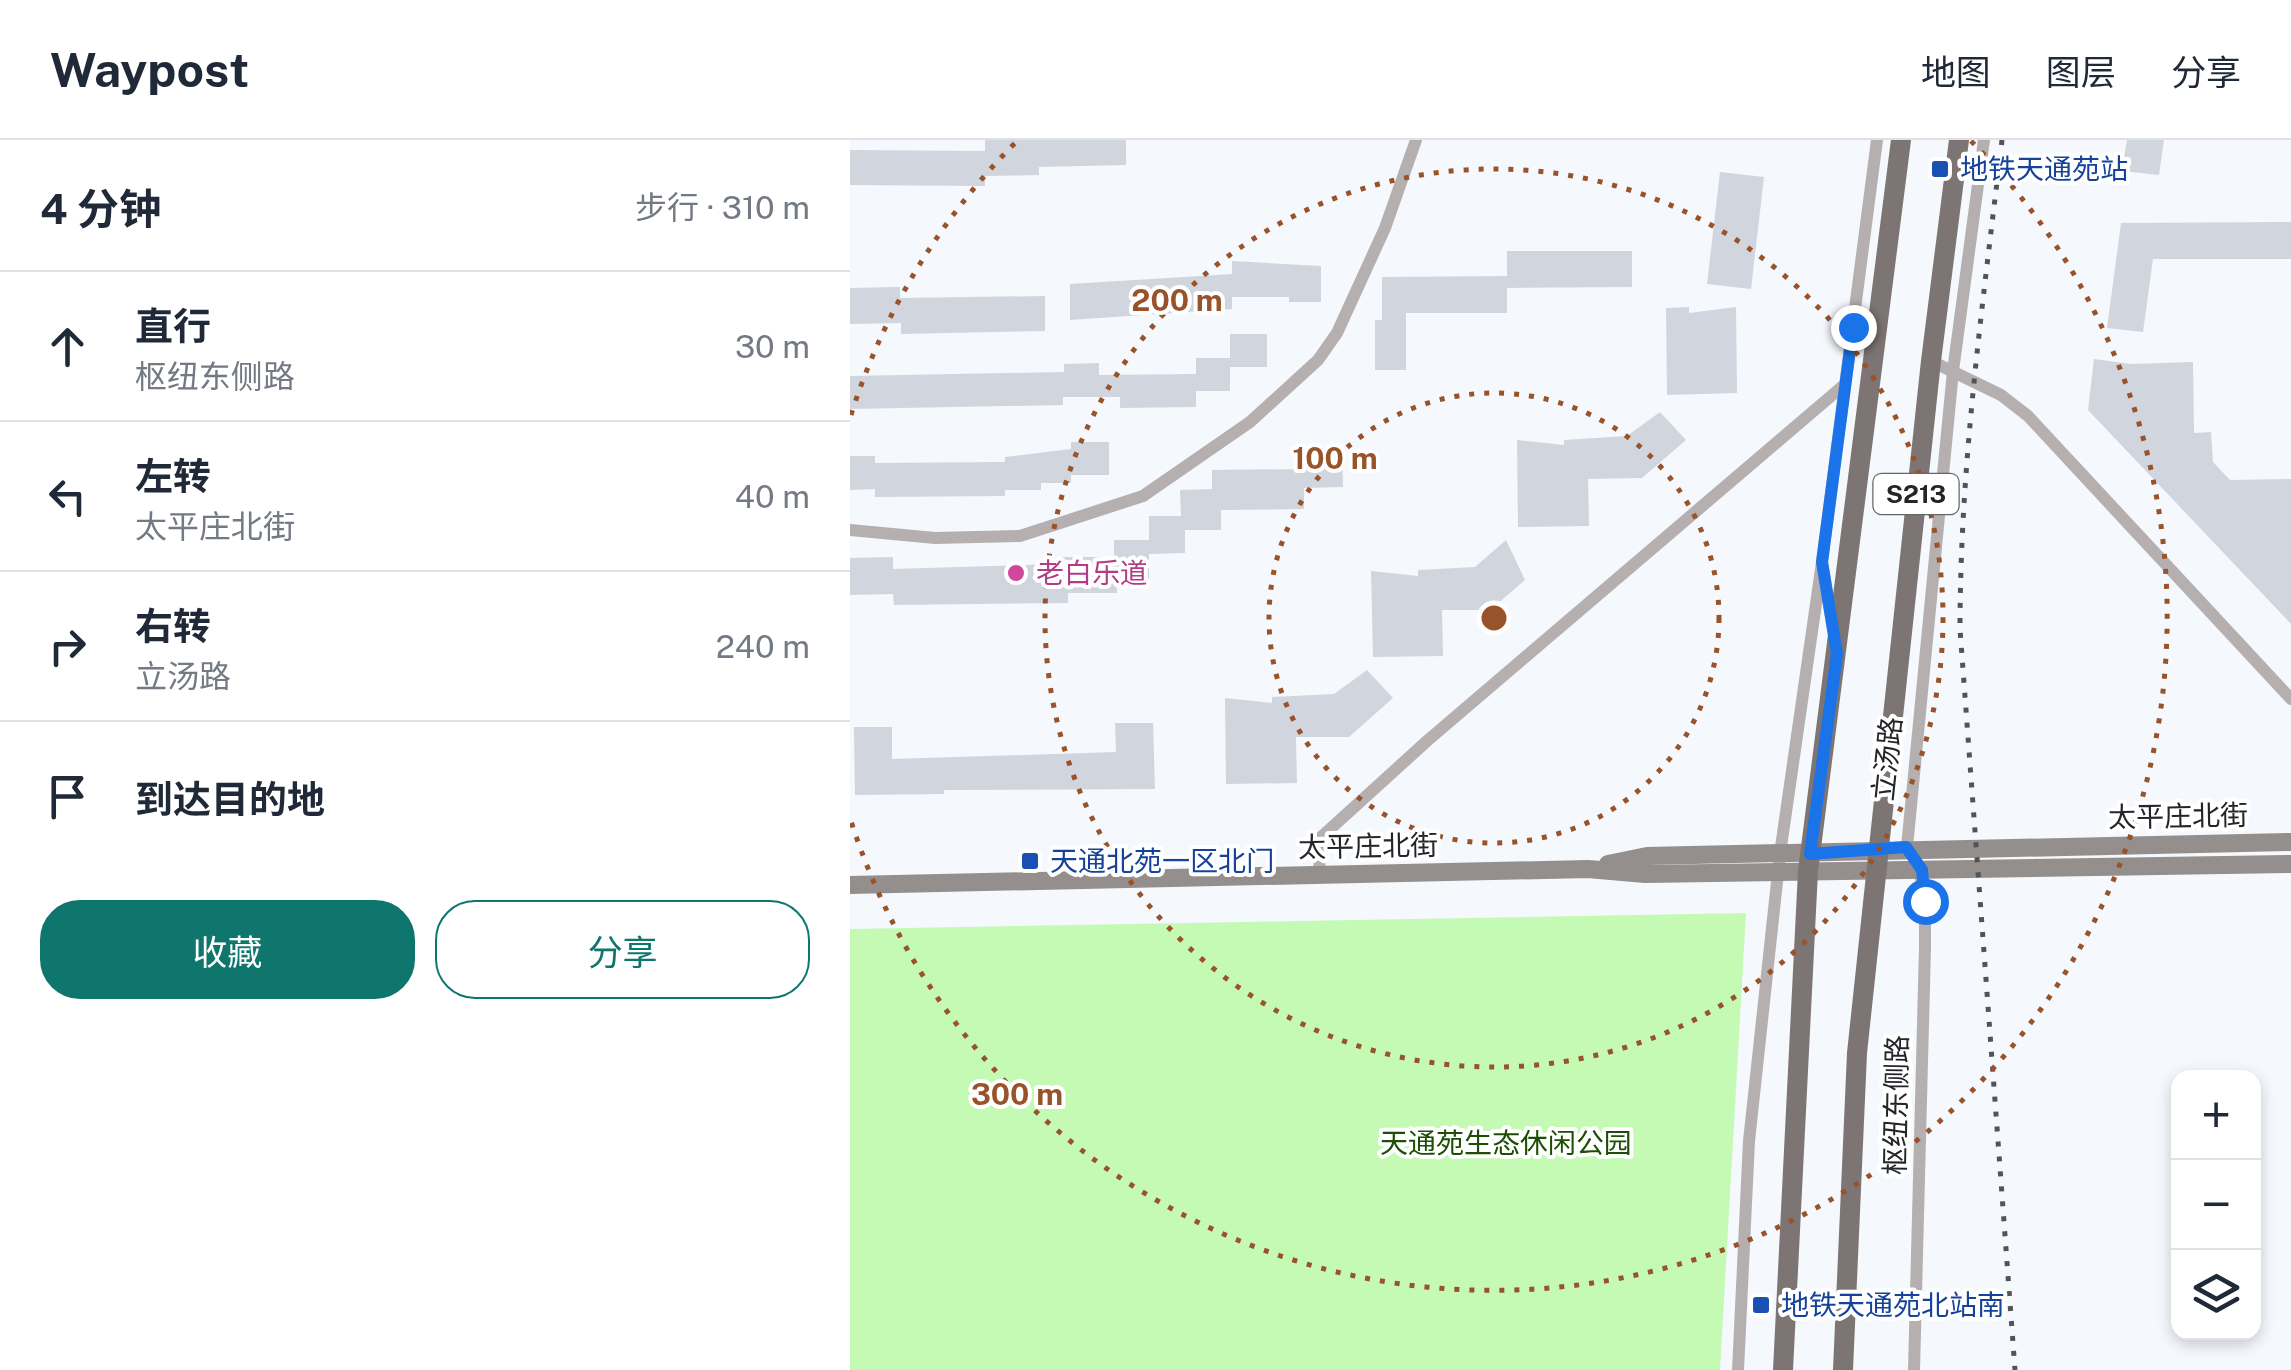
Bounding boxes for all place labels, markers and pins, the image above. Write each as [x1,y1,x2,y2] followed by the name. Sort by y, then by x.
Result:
[1960,152,2128,185] place label: 地铁天通苑站
[1929,158,1951,180] marker: 地铁天通苑站
[1036,556,1148,589] place label: 老白乐道
[1005,562,1027,584] marker: 老白乐道
[1476,600,1512,636] centre of rings
[1050,844,1274,877] place label: 天通北苑一区北门
[1019,850,1041,872] marker: 天通北苑一区北门
[1781,1288,2005,1321] place label: 地铁天通苑北站南
[1750,1294,1772,1316] marker: 地铁天通苑北站南

